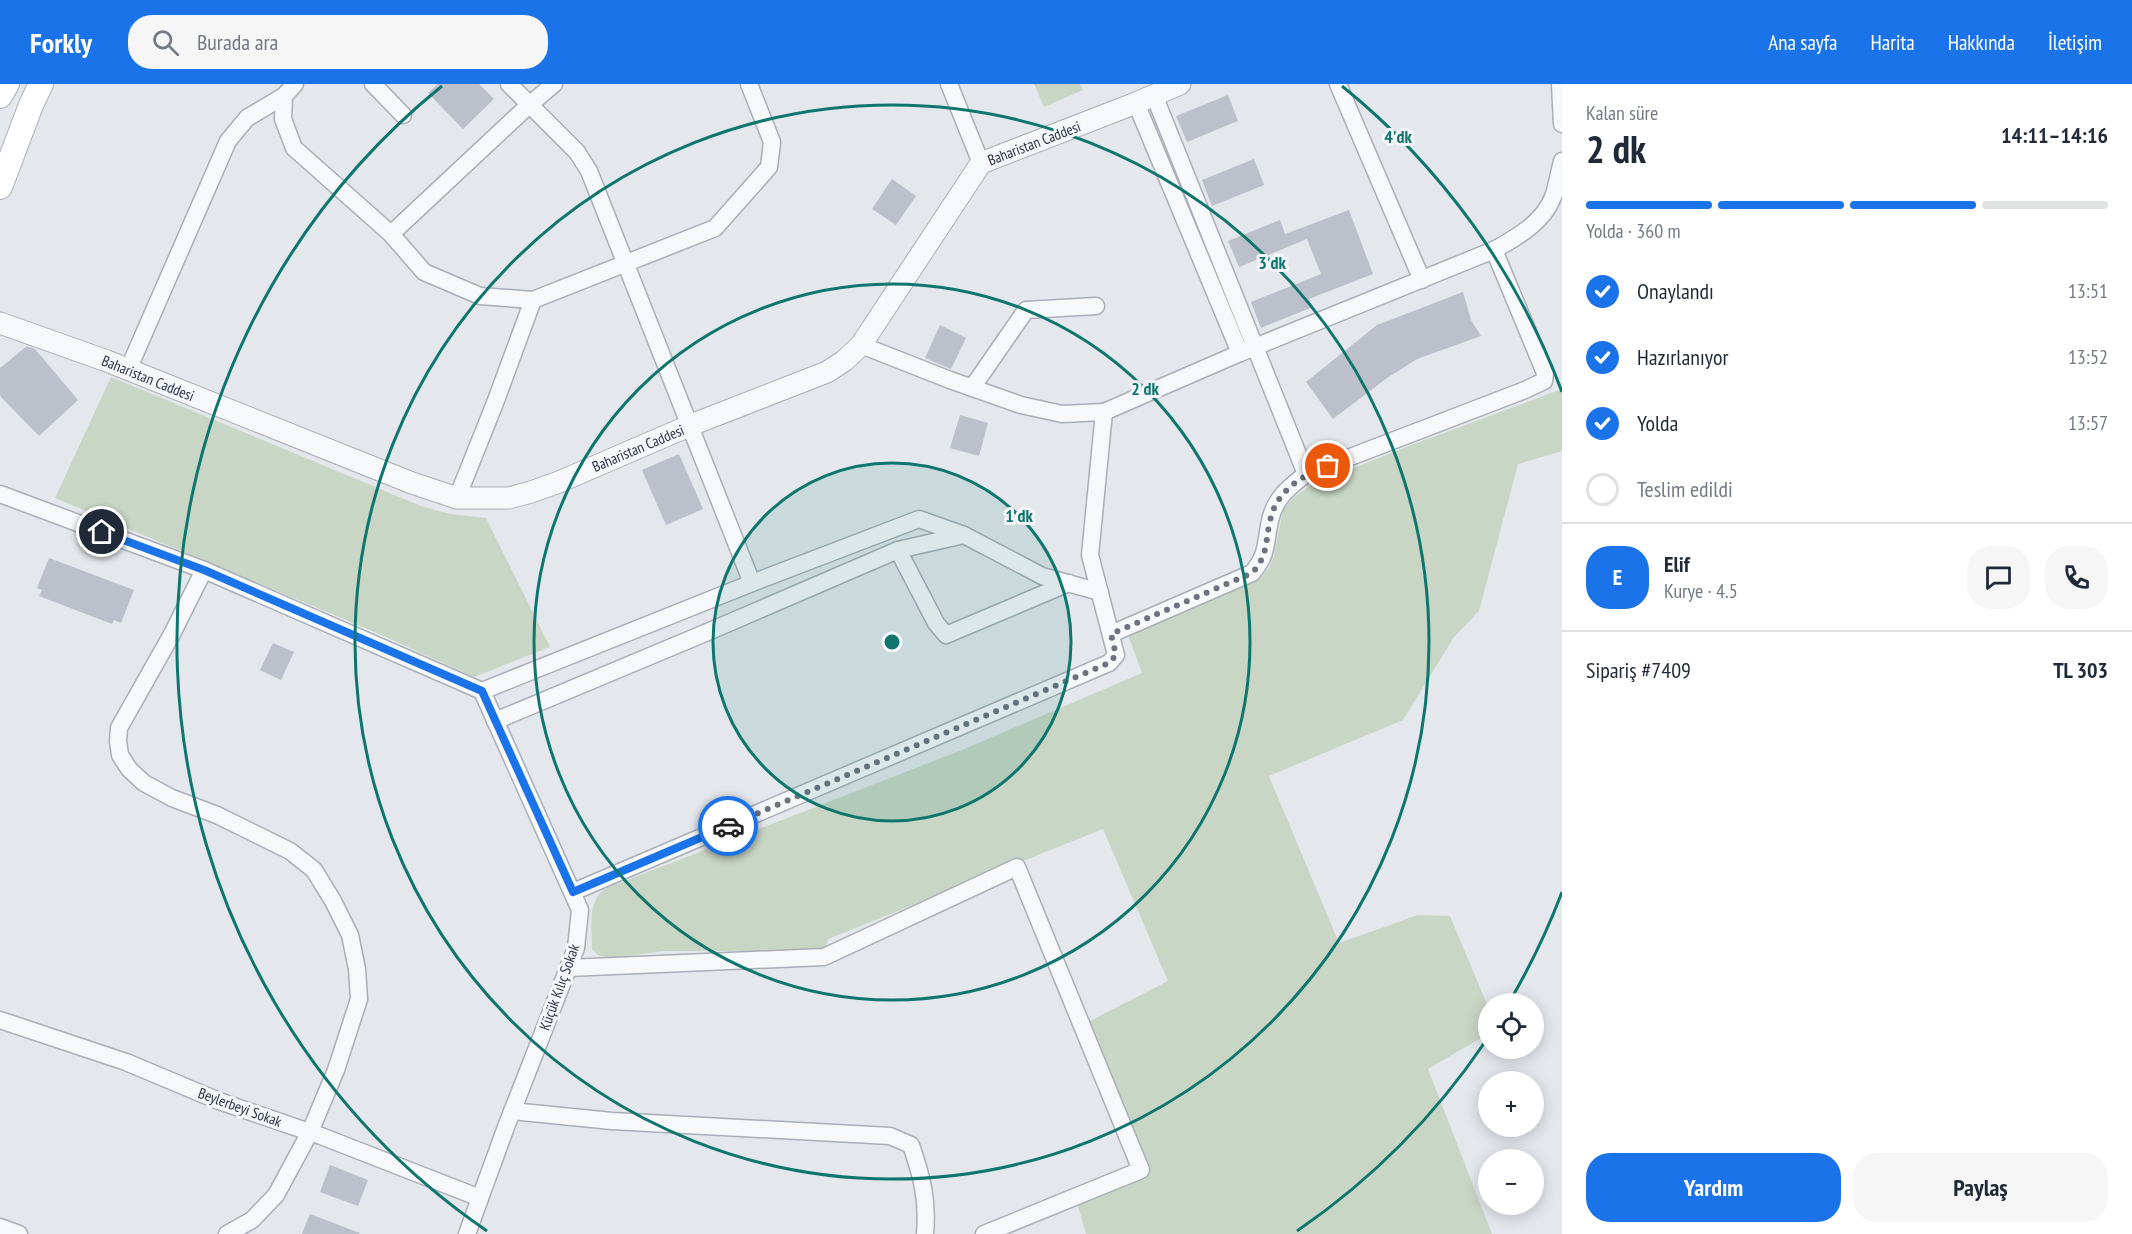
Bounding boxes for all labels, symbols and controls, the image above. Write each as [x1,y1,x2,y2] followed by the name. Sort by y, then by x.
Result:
[128,15,548,69] search box
[30,24,92,61] text: Forkly
[149,26,182,59] icon: search
[197,28,278,56] text: Burada ara
[1768,29,1837,56] text: Ana sayfa
[1870,29,1915,56] text: Harita
[1948,29,2015,56] text: Hakkında
[2048,29,2102,56] text: İletişim
[1586,100,1658,126] text: Kalan süre
[985,117,1083,169] street label: Baharistan Caddesi
[2001,121,2108,149] text: 14:11–14:16
[1586,123,1646,174] text: 2 dk
[1384,125,1412,148] text: 4 dk
[1586,218,1681,244] text: Yolda · 360 m
[1258,251,1286,274] text: 3 dk
[1586,275,1619,308] icon: check
[1637,277,1714,305] text: Onaylandı
[2068,278,2108,304] text: 13:51
[1586,341,1619,374] icon: check
[1637,343,1728,371] text: Hazırlanıyor
[2068,344,2108,370] text: 13:52
[99,351,197,405] street label: Baharistan Caddesi
[1131,377,1159,400] text: 2 dk
[1586,407,1619,440] icon: check
[1637,409,1678,437] text: Yolda
[2068,410,2108,436] text: 13:57
[589,420,687,476] street label: Baharistan Caddesi
[1302,440,1353,491] pin
[1311,449,1344,482] icon: bag
[1637,475,1733,503] text: Teslim edildi
[1005,504,1033,527] text: 1 dk
[76,506,127,557] pin
[85,515,118,548] icon: home
[1967,546,2030,609] button: chat
[2045,546,2108,609] button: phone
[1664,550,1690,578] text: Elif
[1613,563,1622,591] text: E
[1664,578,1738,604] text: Kurye · 4.5
[882,632,902,652] centre of rings
[1586,656,1691,684] text: Sipariş #7409
[2053,656,2108,684] text: TL 303
[698,796,758,856] courier
[712,810,745,843] icon: car
[535,941,583,1033] street label: Küçük Kılıç Sokak
[1478,993,1544,1215] map controls
[1478,993,1544,1059] button: locate
[1478,1071,1544,1137] button: +
[196,1083,285,1131] street label: Beylerbeyi Sokak
[1478,1149,1544,1215] button: −
[1586,1153,1841,1222] button: Yardım
[1853,1153,2108,1222] button: Paylaş

